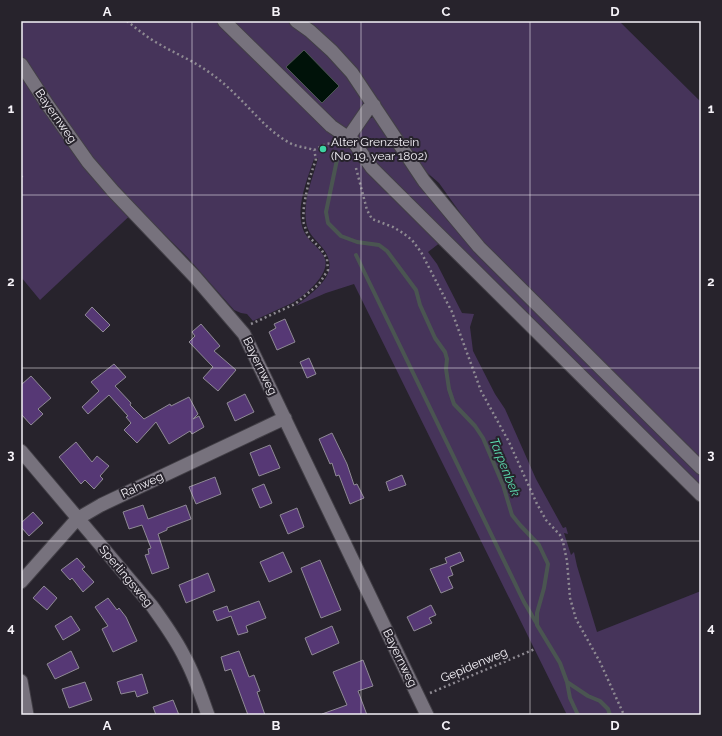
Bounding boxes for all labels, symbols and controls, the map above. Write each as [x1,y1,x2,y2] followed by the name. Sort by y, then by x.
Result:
[103,4,112,19] text: A
[272,4,281,19] text: B
[442,4,451,19] text: C
[610,4,620,19] text: D
[32,86,80,146] street label: Bayernweg
[8,101,15,116] text: 1
[708,101,715,116] text: 1
[331,135,427,163] place label: Alter Grenzstein (No 19, year 1802)
[318,144,328,154] marker: Alter Grenzstein (No 19, year 1802)
[7,274,15,289] text: 2
[707,274,715,289] text: 2
[240,335,280,397] street label: Bayernweg
[486,435,524,499] water label: Tarpenbek
[7,447,15,462] text: 3
[707,447,715,462] text: 3
[119,469,165,501] street label: Rahweg
[96,542,156,610] street label: Sperlingsweg
[7,620,15,635] text: 4
[707,620,715,635] text: 4
[380,627,420,689] street label: Bayernweg
[439,645,509,685] street label: Gepidenweg
[103,718,112,733] text: A
[272,718,281,733] text: B
[442,718,451,733] text: C
[610,718,620,733] text: D

